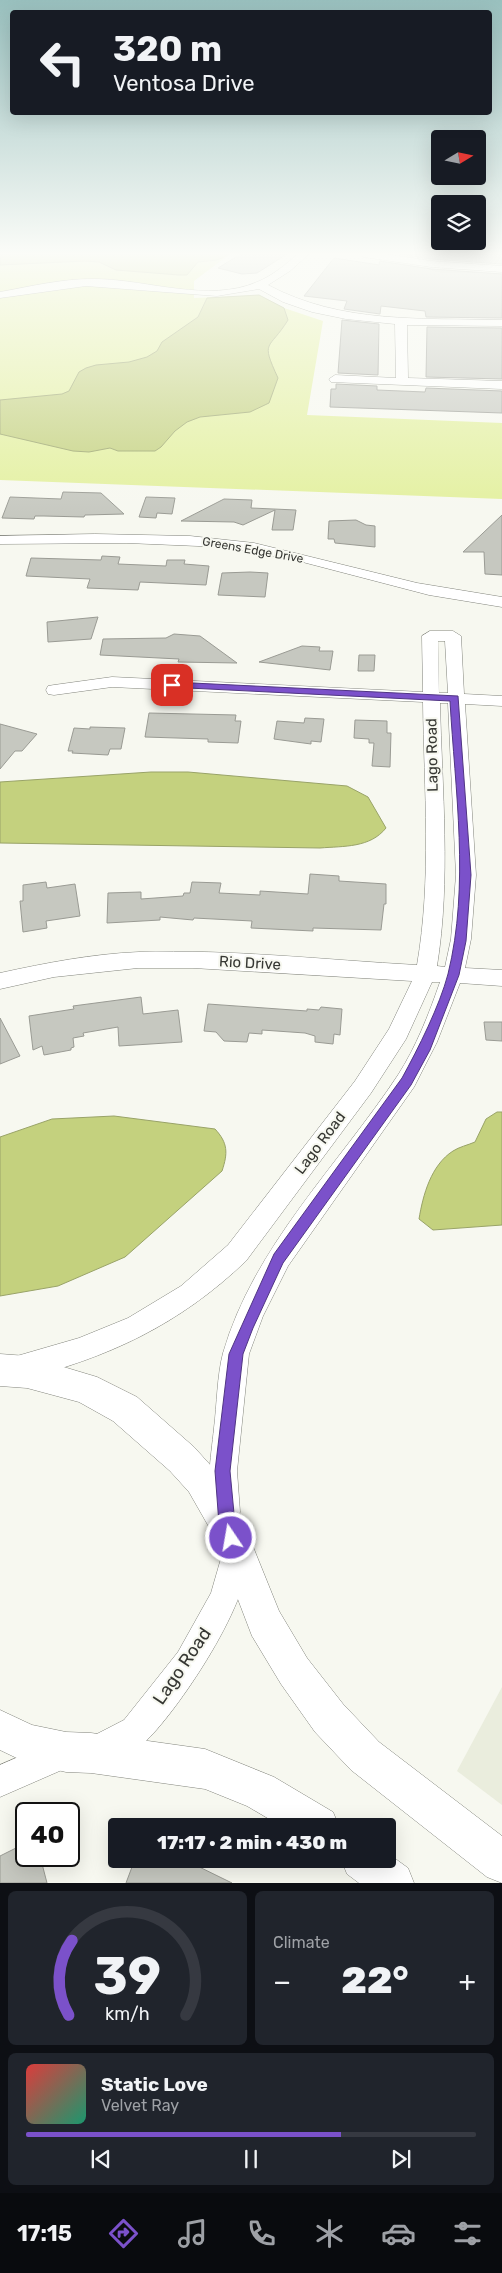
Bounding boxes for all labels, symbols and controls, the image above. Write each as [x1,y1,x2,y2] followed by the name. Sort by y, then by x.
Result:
[113,28,222,70] text: 320 m
[30,30,95,95] icon: left
[113,70,255,97] text: Ventosa Drive
[431,130,486,185] north arrow
[431,130,486,250] map controls
[431,195,486,250] button: layers
[201,534,305,566] street label: Greens Edge Drive
[151,664,193,706] pin
[158,671,186,699] icon: arrive
[422,718,442,792] street label: Lago Road
[219,952,281,974] street label: Rio Drive
[291,1108,349,1178] street label: Lago Road
[204,1511,256,1563] position arrow
[148,1623,216,1709] street label: Lago Road
[15,1802,80,1867] speed limit sign: 40
[157,1831,347,1854] text: 17:17 · 2 min · 430 m
[273,1933,330,1952] text: Climate
[94,1945,161,2007] text: 39
[341,1957,409,2003] text: 22°
[273,1965,291,1998] text: −
[459,1965,476,1998] text: +
[105,2003,150,2024] text: km/h
[101,2073,208,2096] text: Static Love
[101,2096,179,2115] text: Velvet Ray
[87,2145,115,2173] icon: previous
[237,2145,265,2173] icon: pause
[387,2145,415,2173] icon: next
[106,2216,141,2251] icon: directions
[175,2216,210,2251] icon: music
[244,2216,279,2251] icon: phone
[312,2216,347,2251] icon: climate
[381,2216,416,2251] icon: car
[450,2216,485,2251] icon: filters
[17,2220,72,2247] text: 17:15

